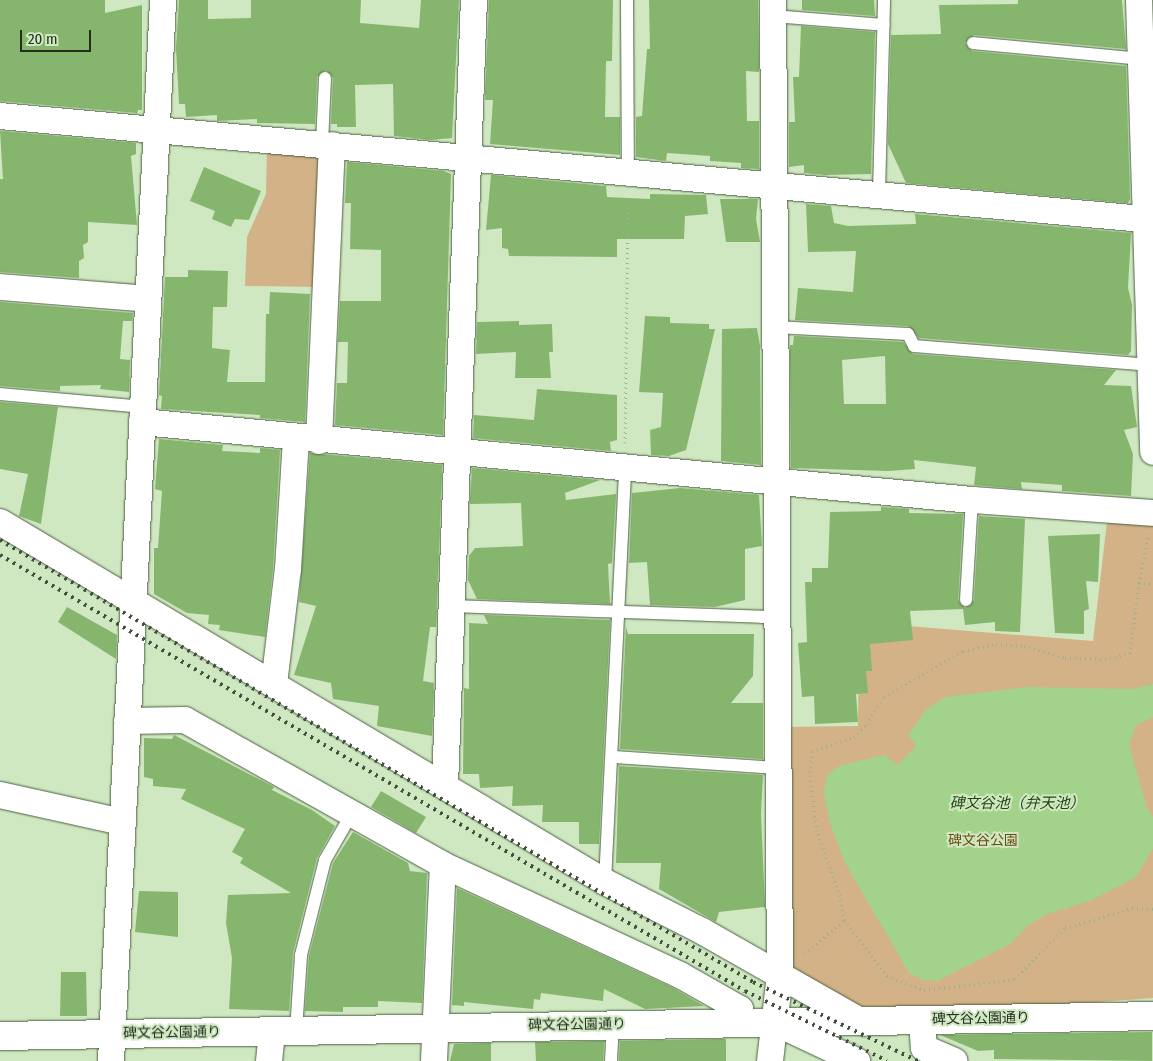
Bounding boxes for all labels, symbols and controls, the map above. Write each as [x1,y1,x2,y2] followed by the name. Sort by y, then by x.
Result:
[22,20,94,52] scale bar
[28,30,58,48] text: 20 m
[950,795,1084,813] water label: 碑文谷池（弁天池）
[948,833,1018,849] park label: 碑文谷公園
[932,1010,1030,1028] street label: 碑文谷公園通り
[528,1016,626,1034] street label: 碑文谷公園通り
[123,1024,221,1042] street label: 碑文谷公園通り

